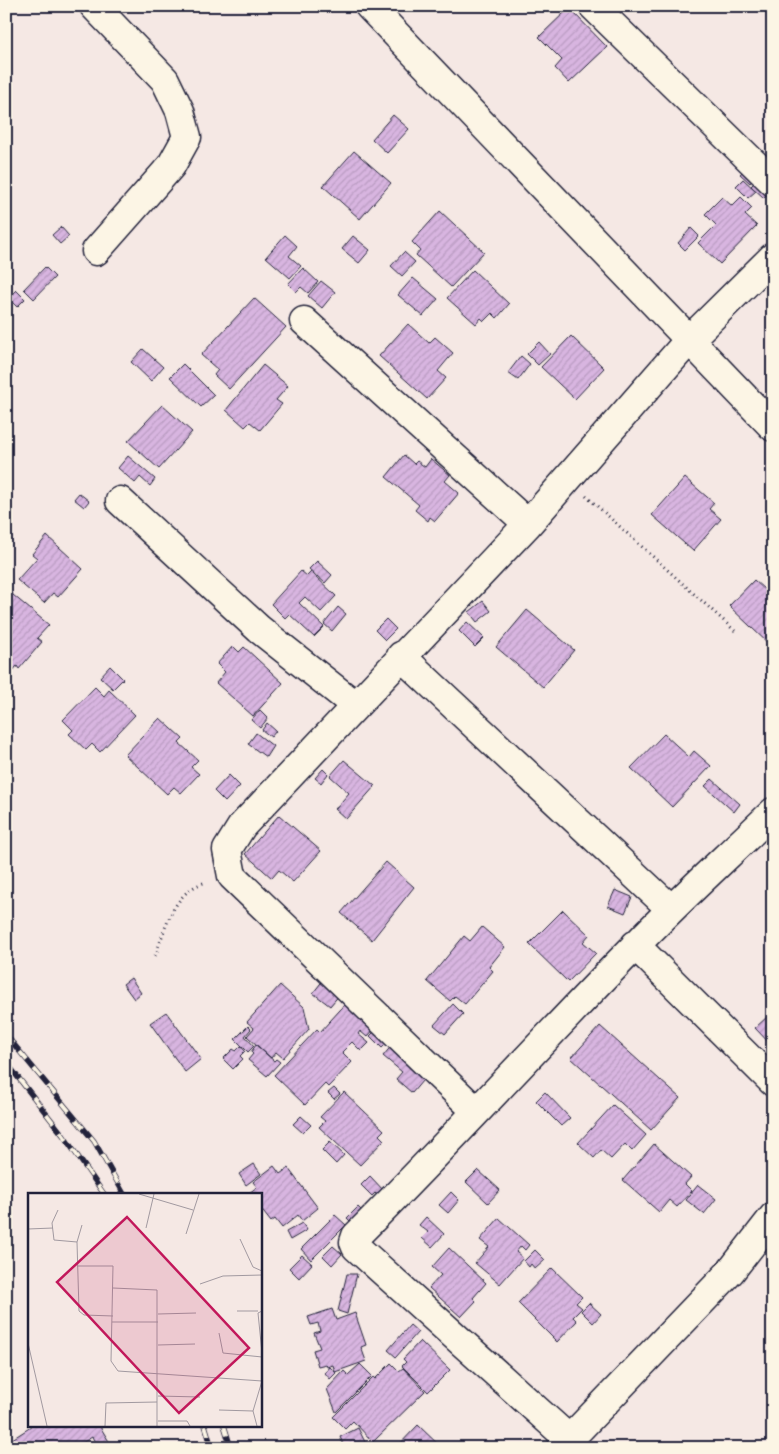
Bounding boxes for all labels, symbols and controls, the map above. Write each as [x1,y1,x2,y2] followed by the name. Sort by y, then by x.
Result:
[28,1193,261,1426] inset map

